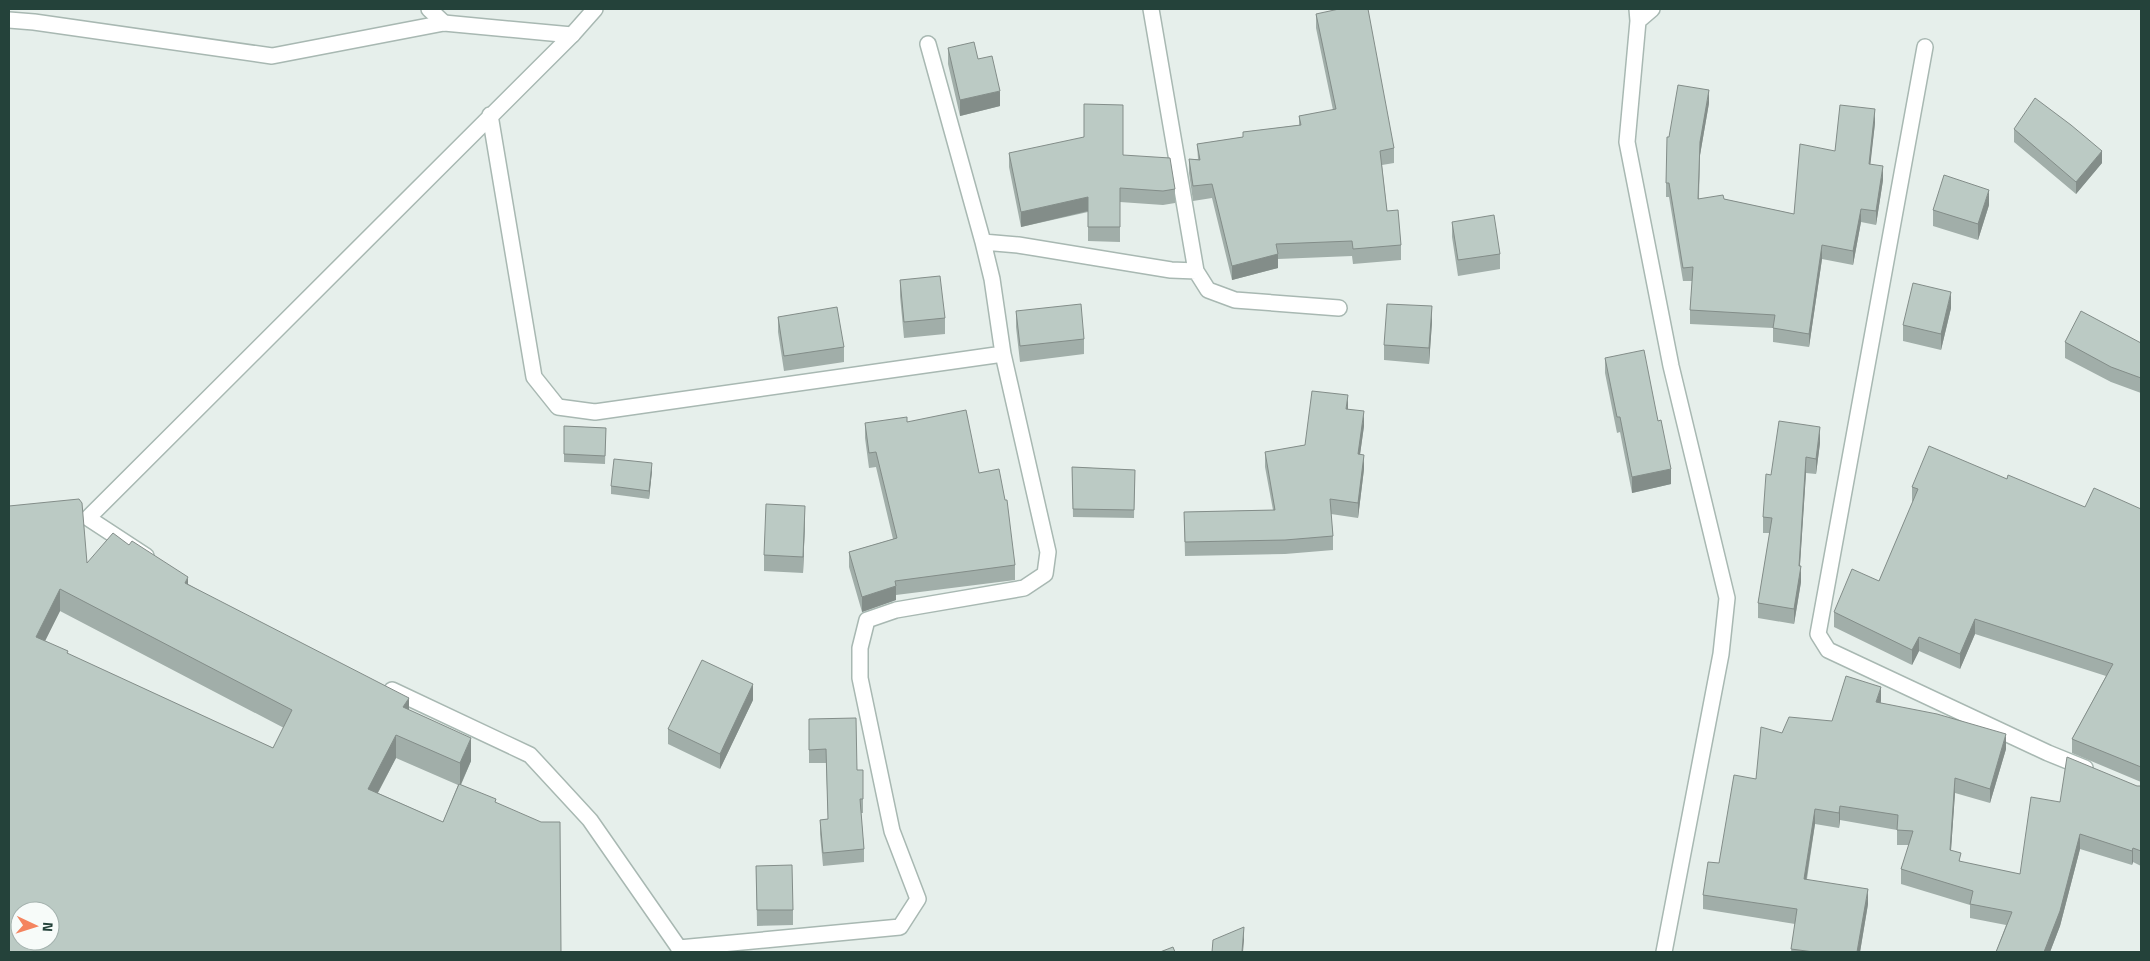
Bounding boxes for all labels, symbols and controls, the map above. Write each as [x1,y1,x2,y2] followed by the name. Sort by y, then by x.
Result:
[10,901,60,951] north arrow
[38,921,59,933] text: N

